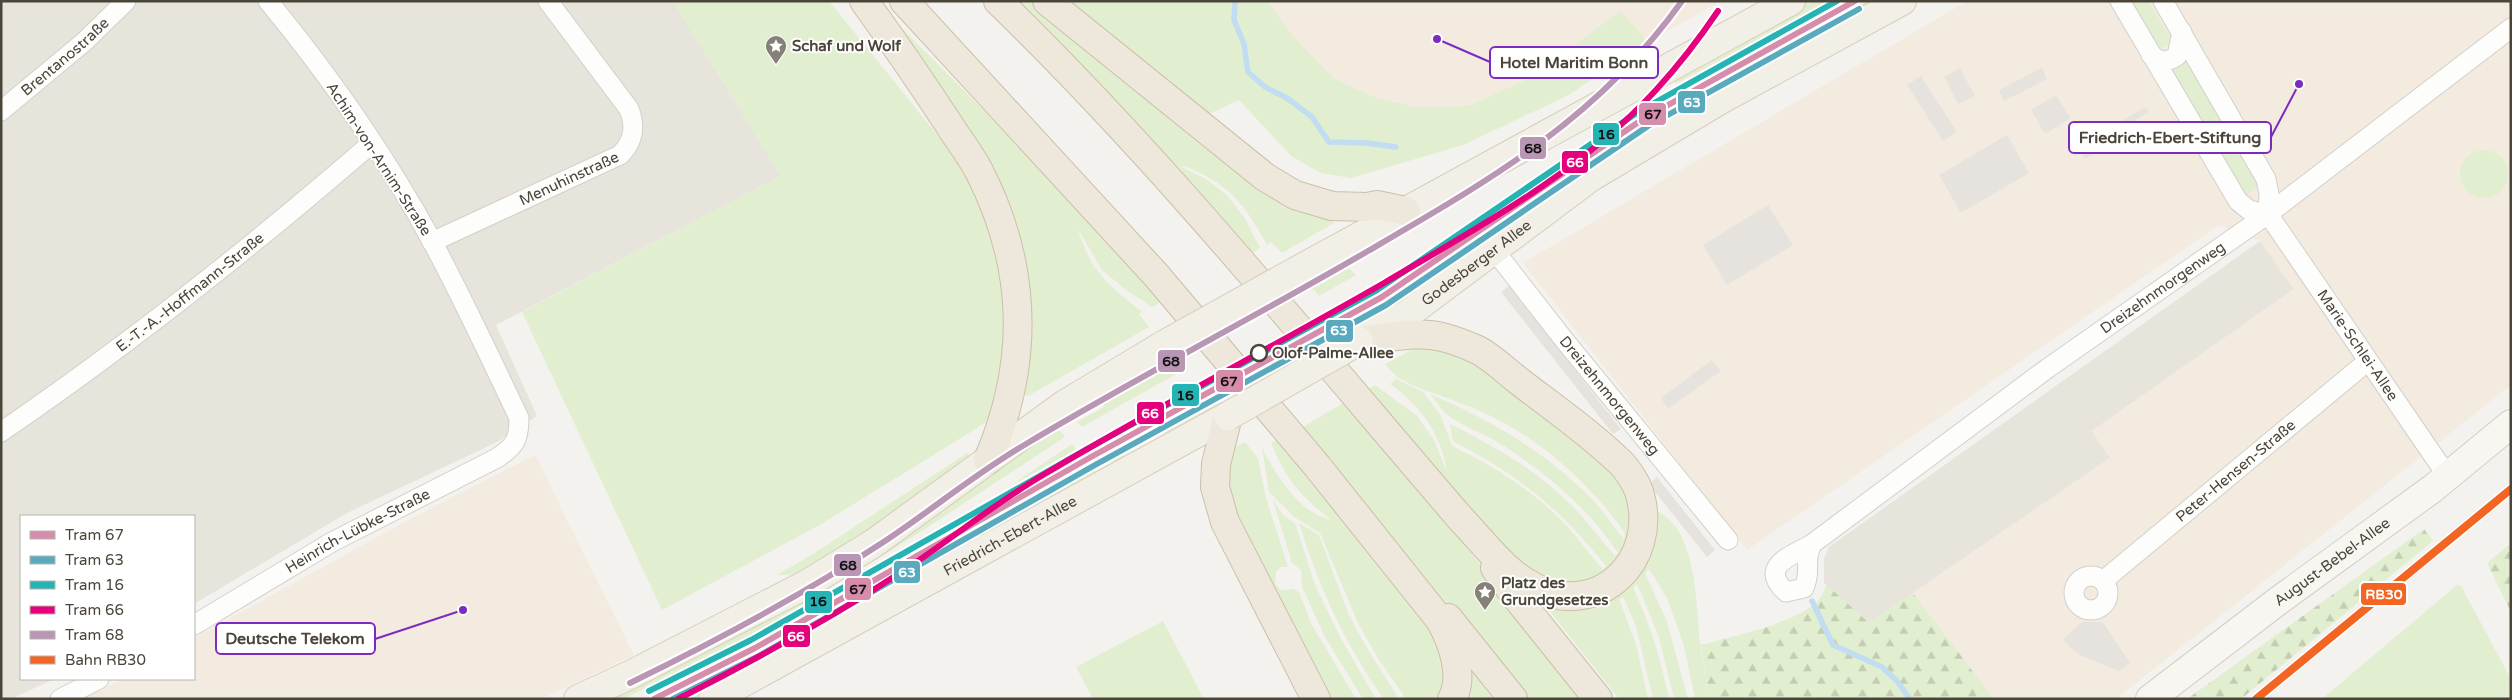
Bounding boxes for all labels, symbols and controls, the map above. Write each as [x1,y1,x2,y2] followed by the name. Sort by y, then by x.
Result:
[17,14,113,100] street label: Brentanostraße
[764,34,788,65] place icon: Schaf und Wolf
[792,37,901,55] place label: Schaf und Wolf
[1490,47,1658,78] callout: Hotel Maritim Bonn
[1500,53,1648,73] text: Hotel Maritim Bonn
[323,79,435,239] street label: Achim-von-Arnim-Straße
[1677,90,1706,114] line badge: 63
[1683,94,1701,111] text: 63
[1638,102,1667,126] line badge: 67
[1644,106,1662,123] text: 67
[1592,122,1620,146] line badge: 16
[2069,122,2271,153] callout: Friedrich-Ebert-Stiftung
[1597,126,1615,143] text: 16
[2079,128,2261,148] text: Friedrich-Ebert-Stiftung
[1519,136,1547,160] line badge: 68
[1524,140,1542,157] text: 68
[516,148,622,209] street label: Menuhinstraße
[1561,150,1589,174] line badge: 66
[1566,154,1584,171] text: 66
[1418,216,1535,310] street label: Godesberger Allee
[112,229,267,356] street label: E.-T.-A.-Hoffmann-Straße
[2097,238,2229,338] street label: Dreizehnmorgenweg
[2313,286,2402,404] street label: Marie-Schlei-Allee
[1325,319,1354,343] line badge: 63
[1330,322,1348,339] text: 63
[1556,333,1664,459] street label: Dreizehnmorgenweg
[1250,344,1268,362] marker: Olof-Palme-Allee
[1272,344,1394,362] place label: Olof-Palme-Allee
[1157,349,1186,373] line badge: 68
[1162,353,1180,370] text: 68
[1215,369,1244,393] line badge: 67
[1220,373,1238,390] text: 67
[1171,383,1200,407] line badge: 16
[1176,387,1194,404] text: 16
[1136,401,1165,425] line badge: 66
[1141,405,1159,422] text: 66
[2172,416,2299,526] street label: Peter-Hensen-Straße
[282,485,433,577] street label: Heinrich-Lübke-Straße
[940,492,1080,580] street label: Friedrich-Ebert-Allee
[2271,514,2393,610] street label: August-Bebel-Allee
[20,515,195,680] legend
[65,526,124,544] text: Tram 67
[65,551,124,569] text: Tram 63
[833,553,862,577] line badge: 68
[839,557,857,574] text: 68
[893,560,921,584] line badge: 63
[898,564,916,581] text: 63
[1501,574,1608,610] place label: Platz des Grundgesetzes
[65,576,124,594] text: Tram 16
[844,577,872,601] line badge: 67
[1473,580,1497,611] place icon: Platz des Grundgesetzes
[849,581,867,598] text: 67
[2360,582,2407,606] line badge: RB30
[2365,586,2403,603] text: RB30
[804,590,833,614] line badge: 16
[809,593,827,610] text: 16
[65,601,124,619] text: Tram 66
[216,623,375,654] callout: Deutsche Telekom
[782,624,811,648] line badge: 66
[65,626,124,644] text: Tram 68
[787,628,805,645] text: 66
[225,629,365,649] text: Deutsche Telekom
[65,651,146,669] text: Bahn RB30

